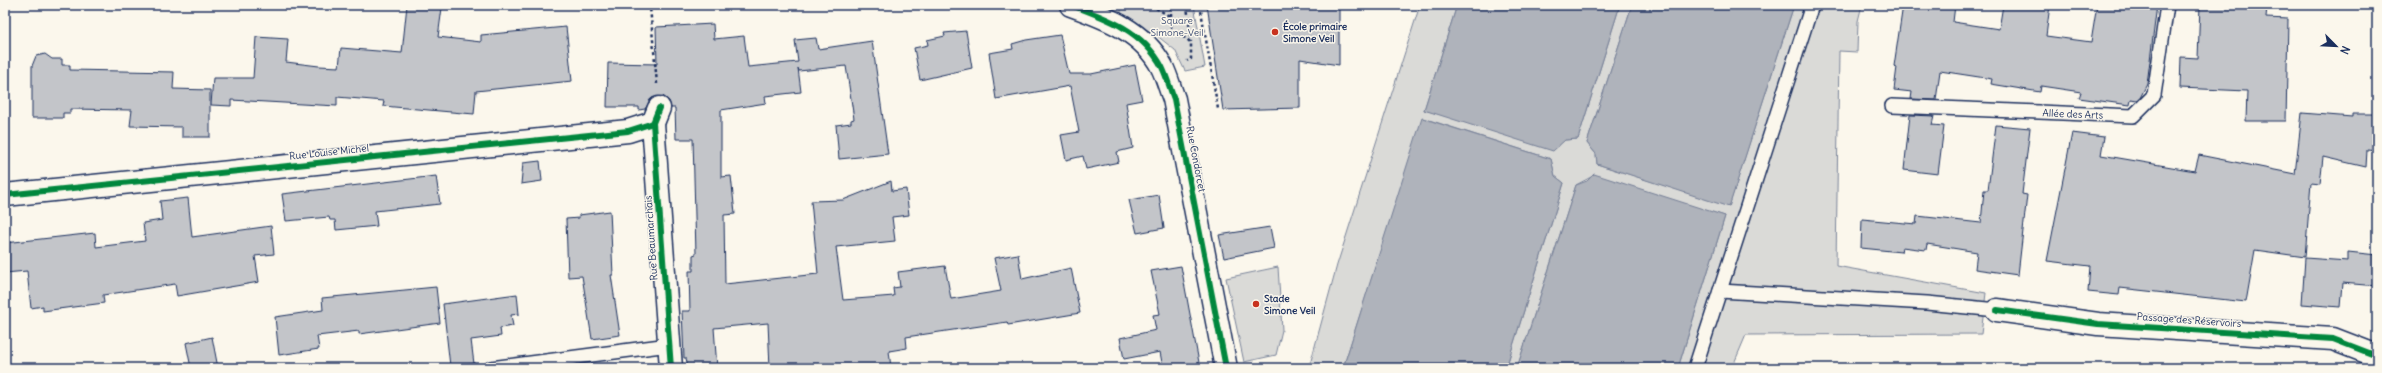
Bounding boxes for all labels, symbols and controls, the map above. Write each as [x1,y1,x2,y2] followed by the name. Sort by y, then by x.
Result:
[1150,14,1204,39] park label: Square Simone-Veil
[1283,20,1348,45] place label: École primaire Simone Veil
[2316,26,2356,66] north arrow
[1270,27,1280,37] marker: École primaire Simone Veil
[2337,44,2353,56] text: N
[2042,106,2104,121] street label: Allée des Arts
[1183,125,1209,194] street label: Rue Condorcet
[289,141,369,163] street label: Rue Louise Michel
[642,195,660,281] street label: Rue Beaumarchais
[1264,292,1315,317] place label: Stade Simone Veil
[1251,299,1261,309] marker: Stade Simone Veil
[2136,310,2242,330] street label: Passage des Réservoirs

